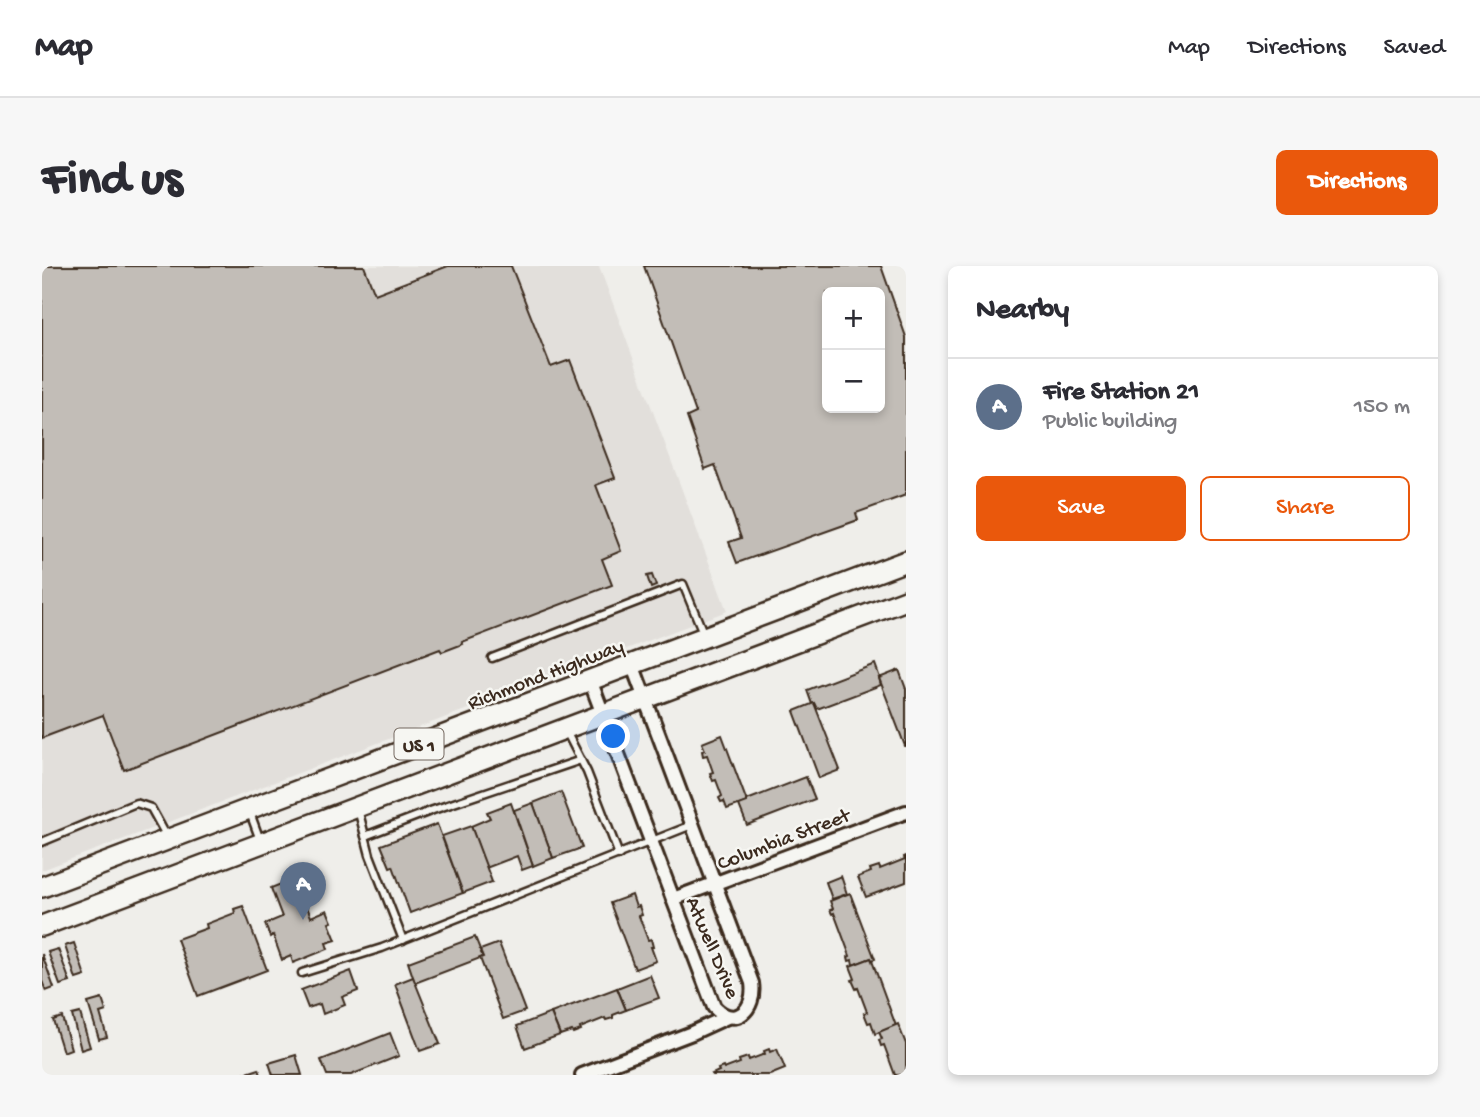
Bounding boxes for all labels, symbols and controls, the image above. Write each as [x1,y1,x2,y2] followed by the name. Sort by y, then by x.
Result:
[35,29,92,67] text: Map
[1168,34,1210,63] text: Map
[1248,34,1346,63] text: Directions
[1384,34,1445,63] text: Saved
[1276,150,1438,215] button: Directions
[42,153,182,211] text: Find us
[822,287,885,413] map controls
[822,287,885,350] button: +
[976,294,1069,329] text: Nearby
[822,350,885,413] button: −
[1043,378,1199,409] text: Fire Station 21
[992,394,1006,421] text: A
[1354,394,1410,421] text: 150 m
[1043,409,1177,436] text: Public building
[976,476,1186,541] button: Save
[1200,476,1410,541] button: Share
[465,635,628,718] street label: Richmond Highway
[596,719,630,753] your location
[394,729,444,760] road number: US 1
[714,804,856,878] street label: Columbia Street
[280,862,326,920] pin: A
[678,894,744,1004] street label: Atwell Drive

